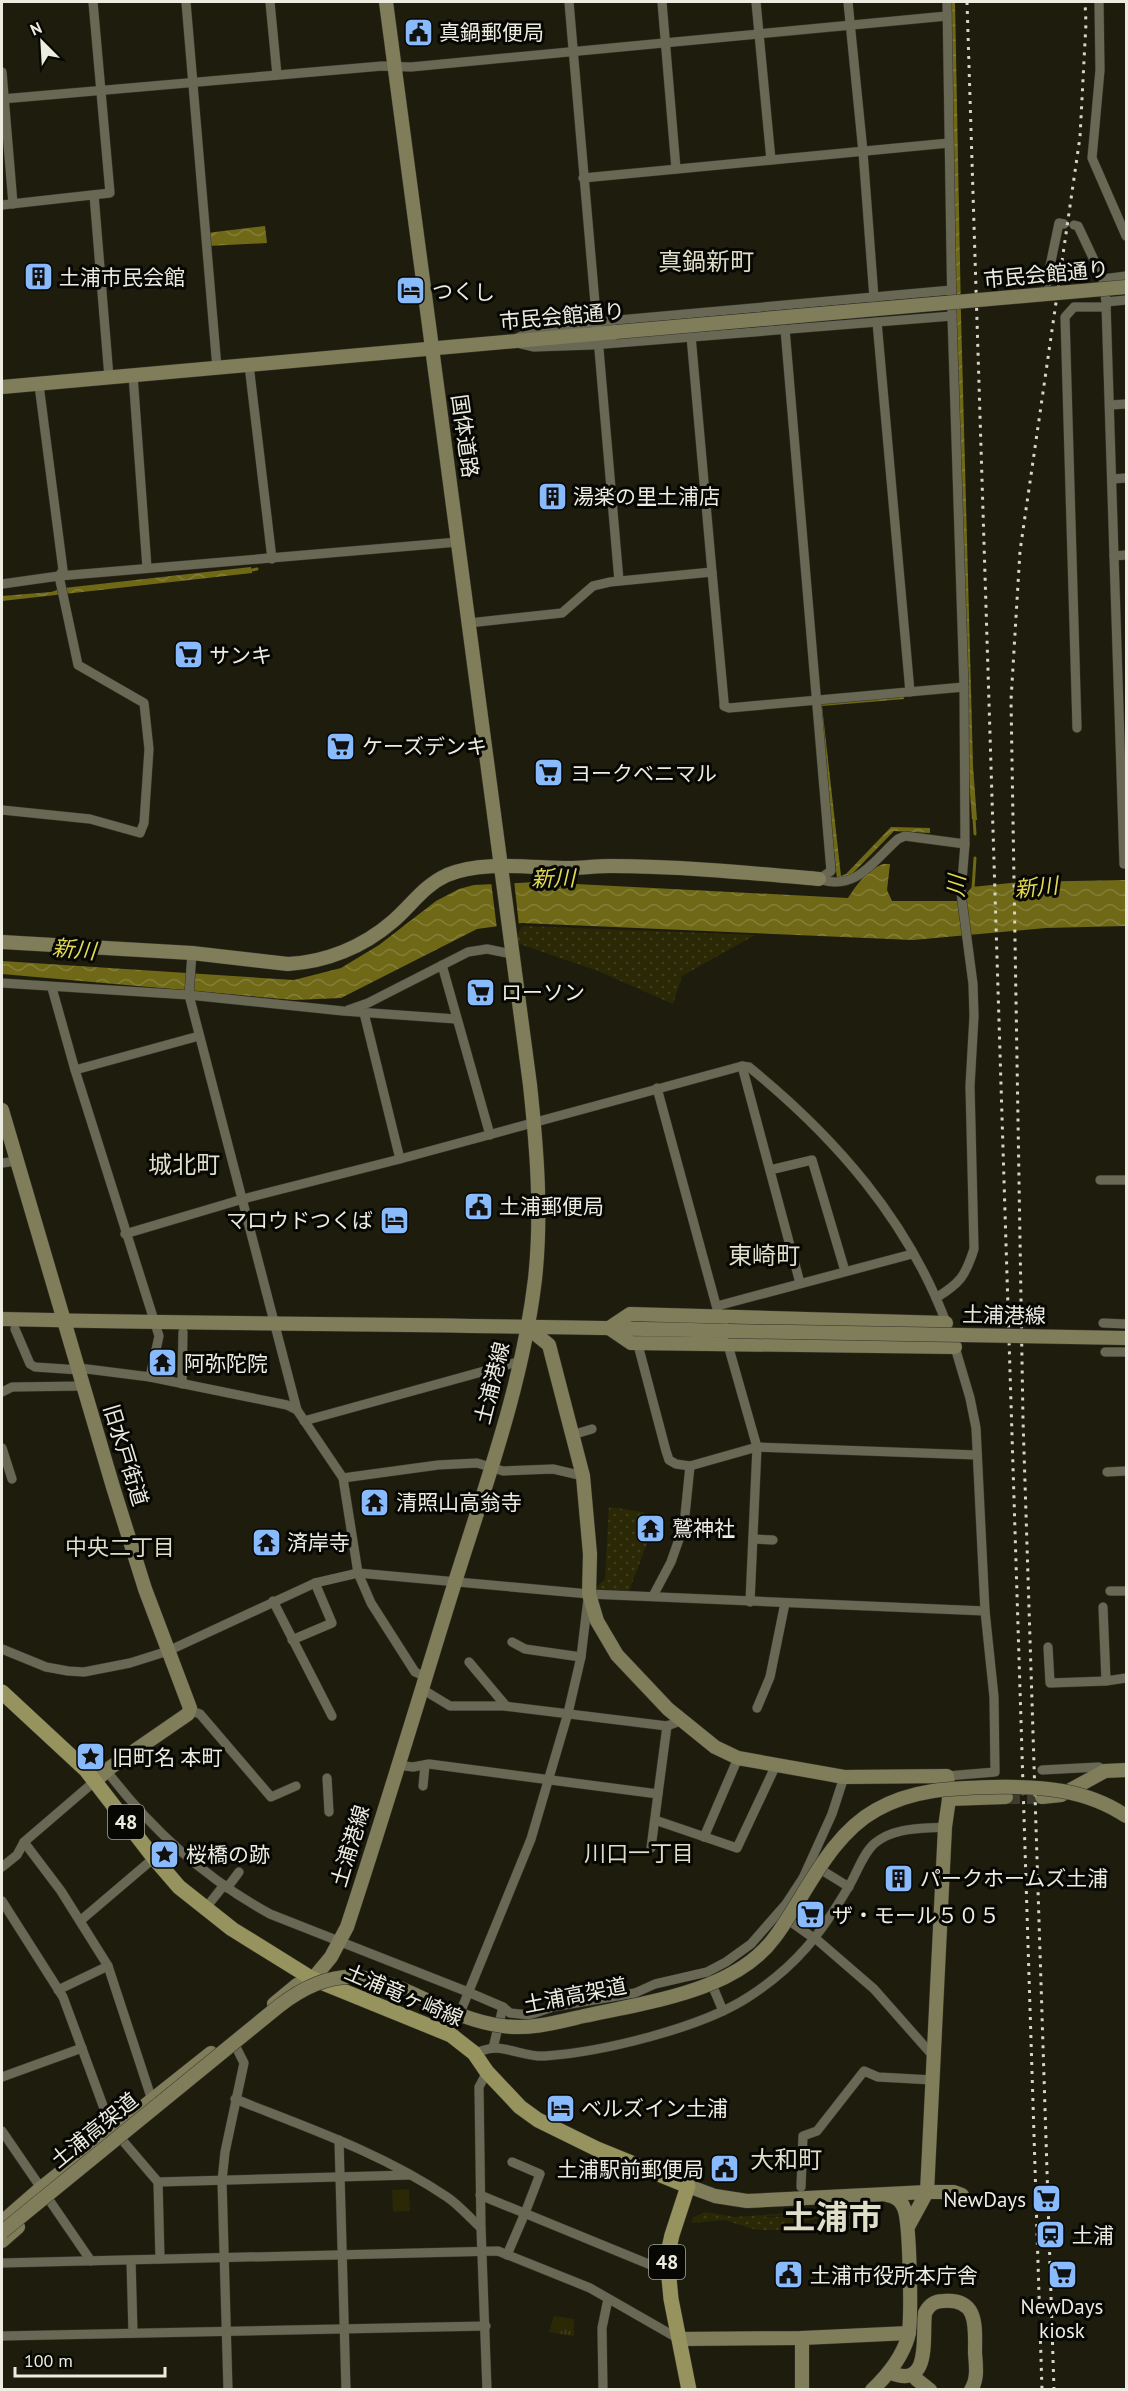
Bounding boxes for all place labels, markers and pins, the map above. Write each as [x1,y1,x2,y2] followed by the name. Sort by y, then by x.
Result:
[402,16,434,48] public building icon: 真鍋郵便局
[439,19,544,46] place label: 真鍋郵便局
[22,261,54,293] building icon: 土浦市民会館
[59,264,185,291] place label: 土浦市民会館
[395,275,427,307] hotel icon: つくし
[432,278,495,305] place label: つくし
[536,480,568,512] building icon: 湯楽の里土浦店
[573,483,720,510] place label: 湯楽の里土浦店
[172,639,204,671] supermarket icon: サンキ
[209,642,272,669] place label: サンキ
[325,730,357,762] supermarket icon: ケーズデンキ
[362,733,487,760] place label: ケーズデンキ
[533,757,565,789] supermarket icon: ヨークベニマル
[570,760,717,787] place label: ヨークベニマル
[464,976,496,1008] supermarket icon: ローソン
[501,979,585,1006] place label: ローソン
[462,1190,494,1222] public building icon: 土浦郵便局
[499,1193,604,1220] place label: 土浦郵便局
[378,1204,410,1236] hotel icon: マロウドつくば
[226,1207,373,1234] place label: マロウドつくば
[147,1347,179,1379] temple icon: 阿弥陀院
[184,1350,268,1377] place label: 阿弥陀院
[359,1486,391,1518] temple icon: 清照山高翁寺
[396,1489,522,1516] place label: 清照山高翁寺
[635,1512,667,1544] temple icon: 鷲神社
[672,1515,735,1542] place label: 鷲神社
[250,1526,282,1558] temple icon: 済岸寺
[287,1529,350,1556] place label: 済岸寺
[75,1741,107,1773] place icon: 旧町名 本町
[112,1744,223,1771] place label: 旧町名 本町
[149,1838,181,1870] place icon: 桜橋の跡
[186,1841,270,1868] place label: 桜橋の跡
[883,1862,915,1894] building icon: パークホームズ土浦
[920,1865,1108,1892] place label: パークホームズ土浦
[795,1899,827,1931] supermarket icon: ザ・モール５０５
[832,1902,1000,1929] place label: ザ・モール５０５
[544,2092,576,2124] hotel icon: ベルズイン土浦
[581,2095,728,2122] place label: ベルズイン土浦
[709,2153,741,2185] public building icon: 土浦駅前郵便局
[557,2156,704,2183] place label: 土浦駅前郵便局
[1031,2183,1063,2215] supermarket icon: NewDays
[943,2186,1026,2213] place label: NewDays
[1035,2219,1067,2251] station icon: 土浦
[1072,2222,1114,2249] place label: 土浦
[773,2259,805,2291] public building icon: 土浦市役所本庁舎
[1046,2259,1078,2291] supermarket icon: NewDays kiosk
[810,2262,978,2289] place label: 土浦市役所本庁舎
[1021,2293,1103,2344] place label: NewDays kiosk

